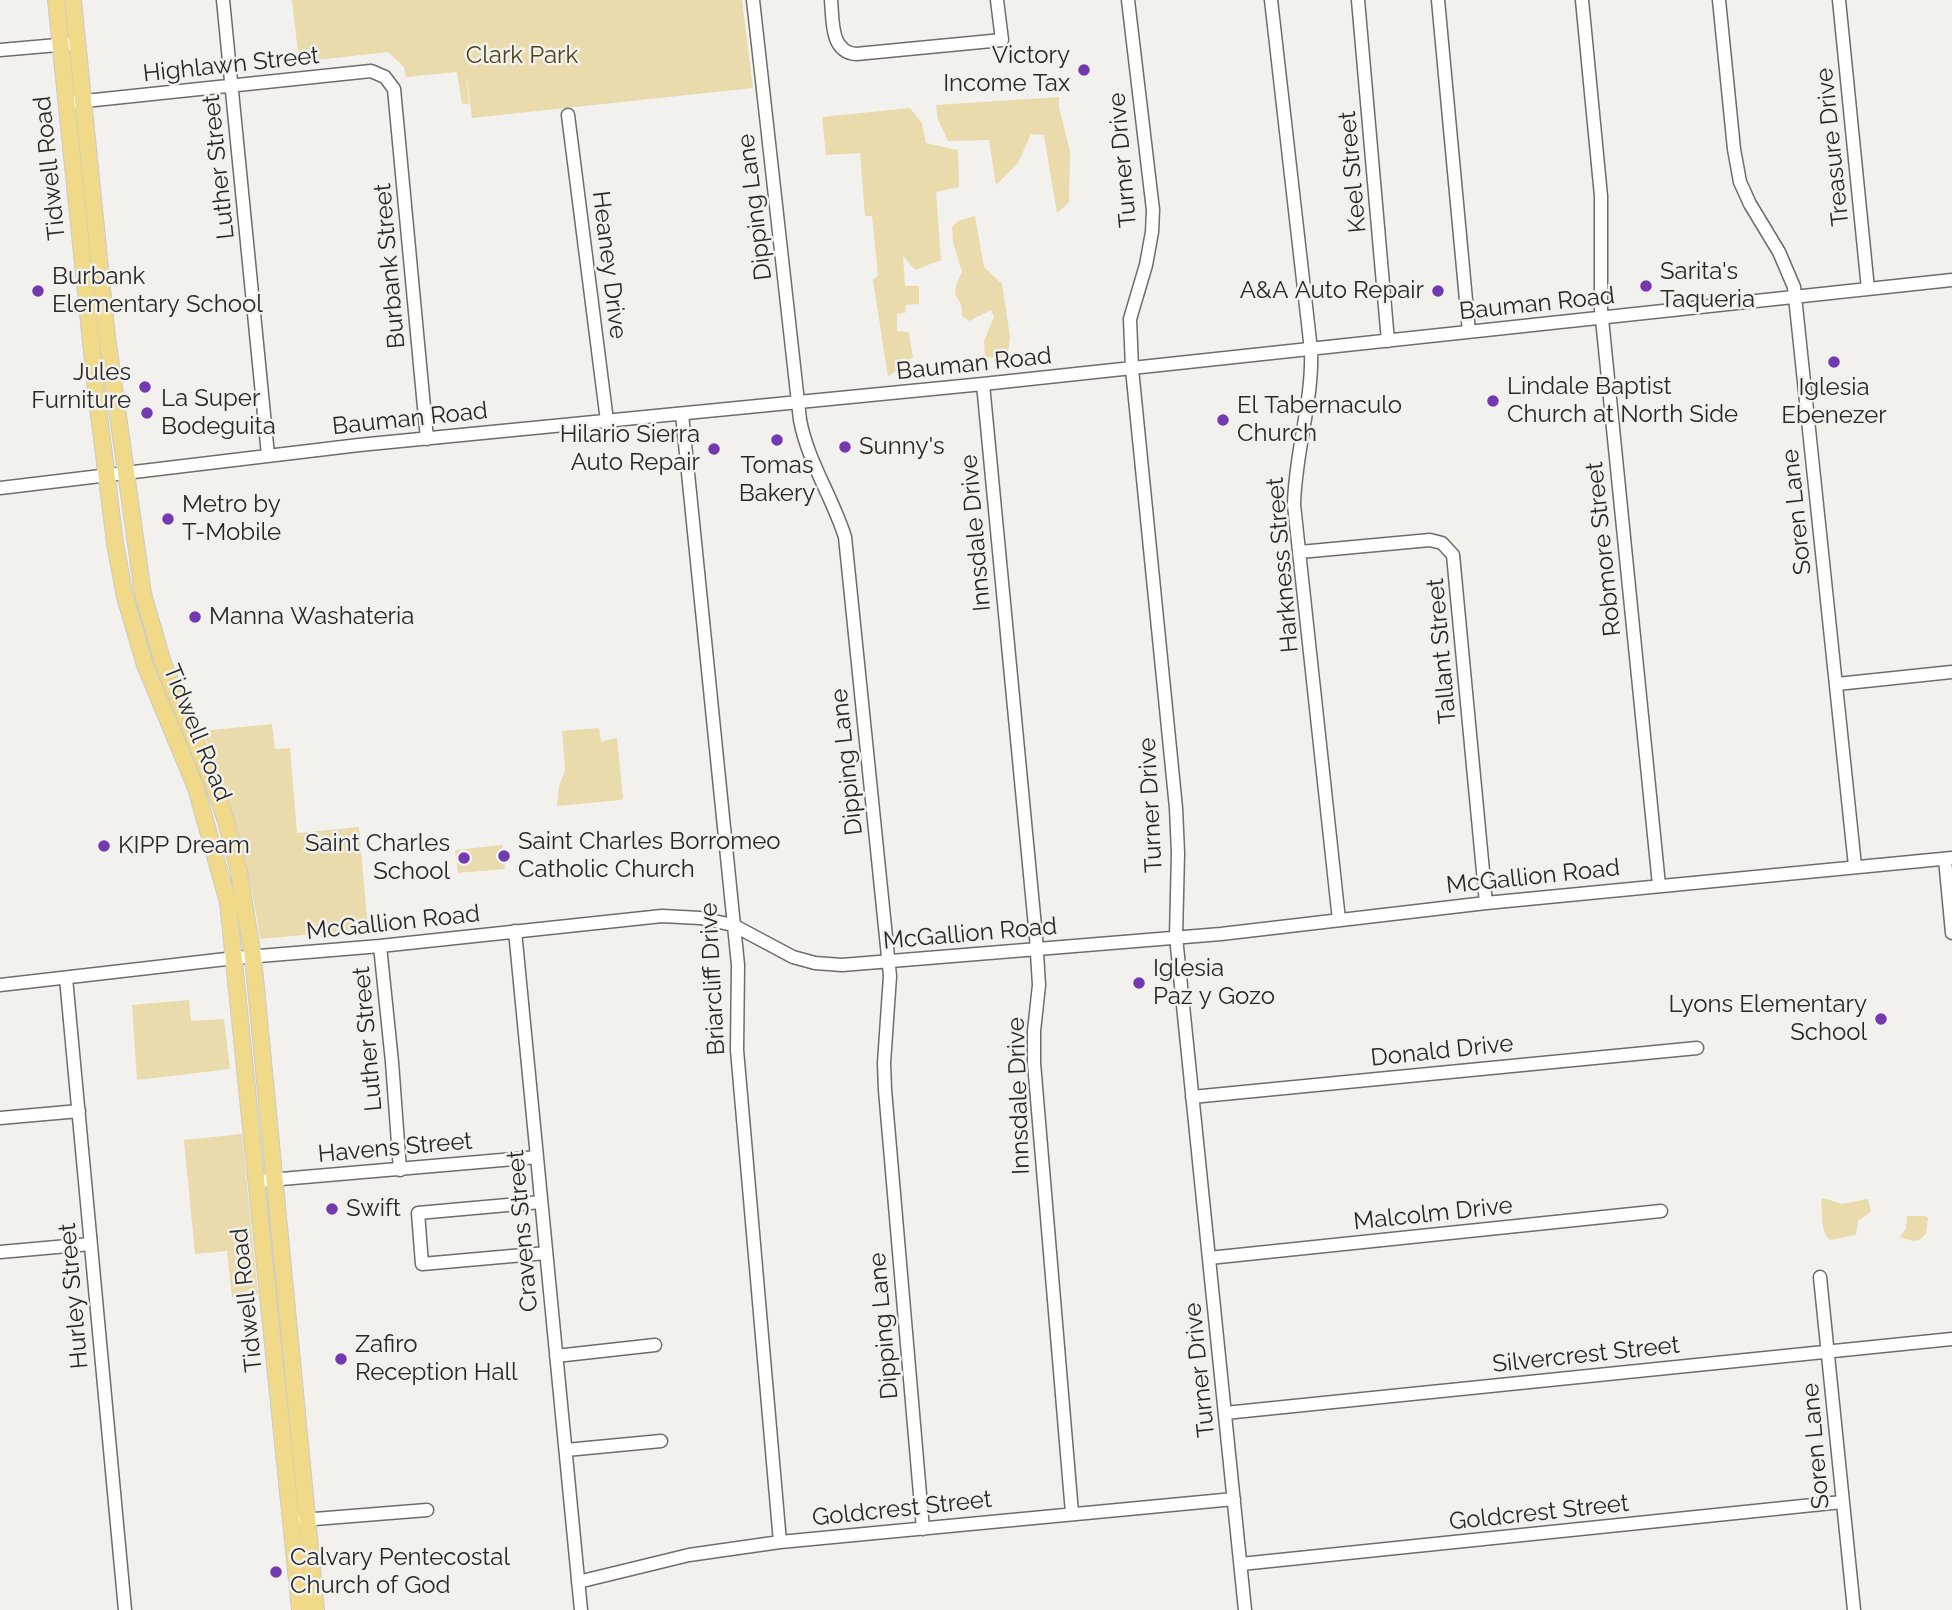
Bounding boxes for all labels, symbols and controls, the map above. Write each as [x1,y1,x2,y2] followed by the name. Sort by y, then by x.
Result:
[141,41,321,89] street label: Highlawn Street
[466,42,578,70] park label: Clark Park
[943,42,1070,98] place label: Victory Income Tax
[1076,62,1092,78] marker: Victory Income Tax
[1810,66,1856,228] street label: Treasure Drive
[1103,91,1143,229] street label: Turner Drive
[197,93,241,241] street label: Luther Street
[28,95,72,241] street label: Tidwell Road
[1333,110,1373,234] street label: Keel Street
[732,132,778,282] street label: Dipping Lane
[368,182,412,350] street label: Burbank Street
[586,189,632,341] street label: Heaney Drive
[1660,258,1755,314] place label: Sarita's Taqueria
[52,263,263,319] place label: Burbank Elementary School
[1240,277,1424,305] place label: A&A Auto Repair
[1638,278,1654,294] marker: Sarita's Taqueria
[1458,282,1616,326] street label: Bauman Road
[30,283,46,299] marker: Burbank Elementary School
[1430,283,1446,299] marker: A&A Auto Repair
[895,342,1053,386] street label: Bauman Road
[1826,354,1842,370] marker: Iglesia Ebenezer
[31,359,131,415] place label: Jules Furniture
[1507,373,1738,429] place label: Lindale Baptist Church at North Side
[1781,374,1887,430] place label: Iglesia Ebenezer
[137,379,153,395] marker: Jules Furniture
[161,385,276,441] place label: La Super Bodeguita
[1237,392,1402,448] place label: El Tabernaculo Church
[1485,393,1501,409] marker: Lindale Baptist Church at North Side
[331,397,489,441] street label: Bauman Road
[139,405,155,421] marker: La Super Bodeguita
[1215,412,1231,428] marker: El Tabernaculo Church
[560,421,700,477] place label: Hilario Sierra Auto Repair
[769,432,785,448] marker: Tomas Bakery
[859,433,945,461] place label: Sunny's
[837,439,853,455] marker: Sunny's
[706,441,722,457] marker: Hilario Sierra Auto Repair
[1776,448,1818,576] street label: Soren Lane
[739,452,815,508] place label: Tomas Bakery
[955,453,997,613] street label: Innsdale Drive
[1581,460,1627,638] street label: Robmore Street
[1261,476,1305,654] street label: Harkness Street
[182,491,281,547] place label: Metro by T-Mobile
[160,511,176,527] marker: Metro by T-Mobile
[1421,577,1463,725] street label: Tallant Street
[209,603,414,631] place label: Manna Washateria
[187,609,203,625] marker: Manna Washateria
[157,661,237,805] street label: Tidwell Road
[825,687,869,837] street label: Dipping Lane
[1133,737,1169,873] street label: Turner Drive
[518,828,781,884] place label: Saint Charles Borromeo Catholic Church
[305,830,450,886] place label: Saint Charles School
[118,832,250,860] place label: KIPP Dream
[96,838,112,854] marker: KIPP Dream
[496,848,512,864] marker: Saint Charles Borromeo Catholic Church
[456,850,472,866] marker: Saint Charles School
[1445,854,1621,900] street label: McGallion Road
[305,900,481,946] street label: McGallion Road
[695,902,731,1056] street label: Briarcliff Drive
[882,912,1058,956] street label: McGallion Road
[1153,955,1275,1011] place label: Iglesia Paz y Gozo
[347,965,389,1113] street label: Luther Street
[1131,975,1147,991] marker: Iglesia Paz y Gozo
[1669,991,1867,1047] place label: Lyons Elementary School
[1873,1011,1889,1027] marker: Lyons Elementary School
[1002,1017,1036,1175] street label: Innsdale Drive
[1369,1029,1515,1073] street label: Donald Drive
[317,1127,473,1169] street label: Havens Street
[502,1149,544,1313] street label: Cravens Street
[1352,1191,1514,1237] street label: Malcolm Drive
[346,1195,401,1223] place label: Swift
[324,1201,340,1217] marker: Swift
[53,1222,95,1370] street label: Hurley Street
[225,1227,269,1373] street label: Tidwell Road
[863,1251,905,1401] street label: Dipping Lane
[1179,1301,1221,1439] street label: Turner Drive
[355,1331,518,1387] place label: Zafiro Reception Hall
[1491,1331,1681,1379] street label: Silvercrest Street
[333,1351,349,1367] marker: Zafiro Reception Hall
[1796,1382,1836,1510] street label: Soren Lane
[811,1485,993,1533] street label: Goldcrest Street
[1448,1489,1630,1537] street label: Goldcrest Street
[290,1544,510,1600] place label: Calvary Pentecostal Church of God
[268,1564,284,1580] marker: Calvary Pentecostal Church of God

